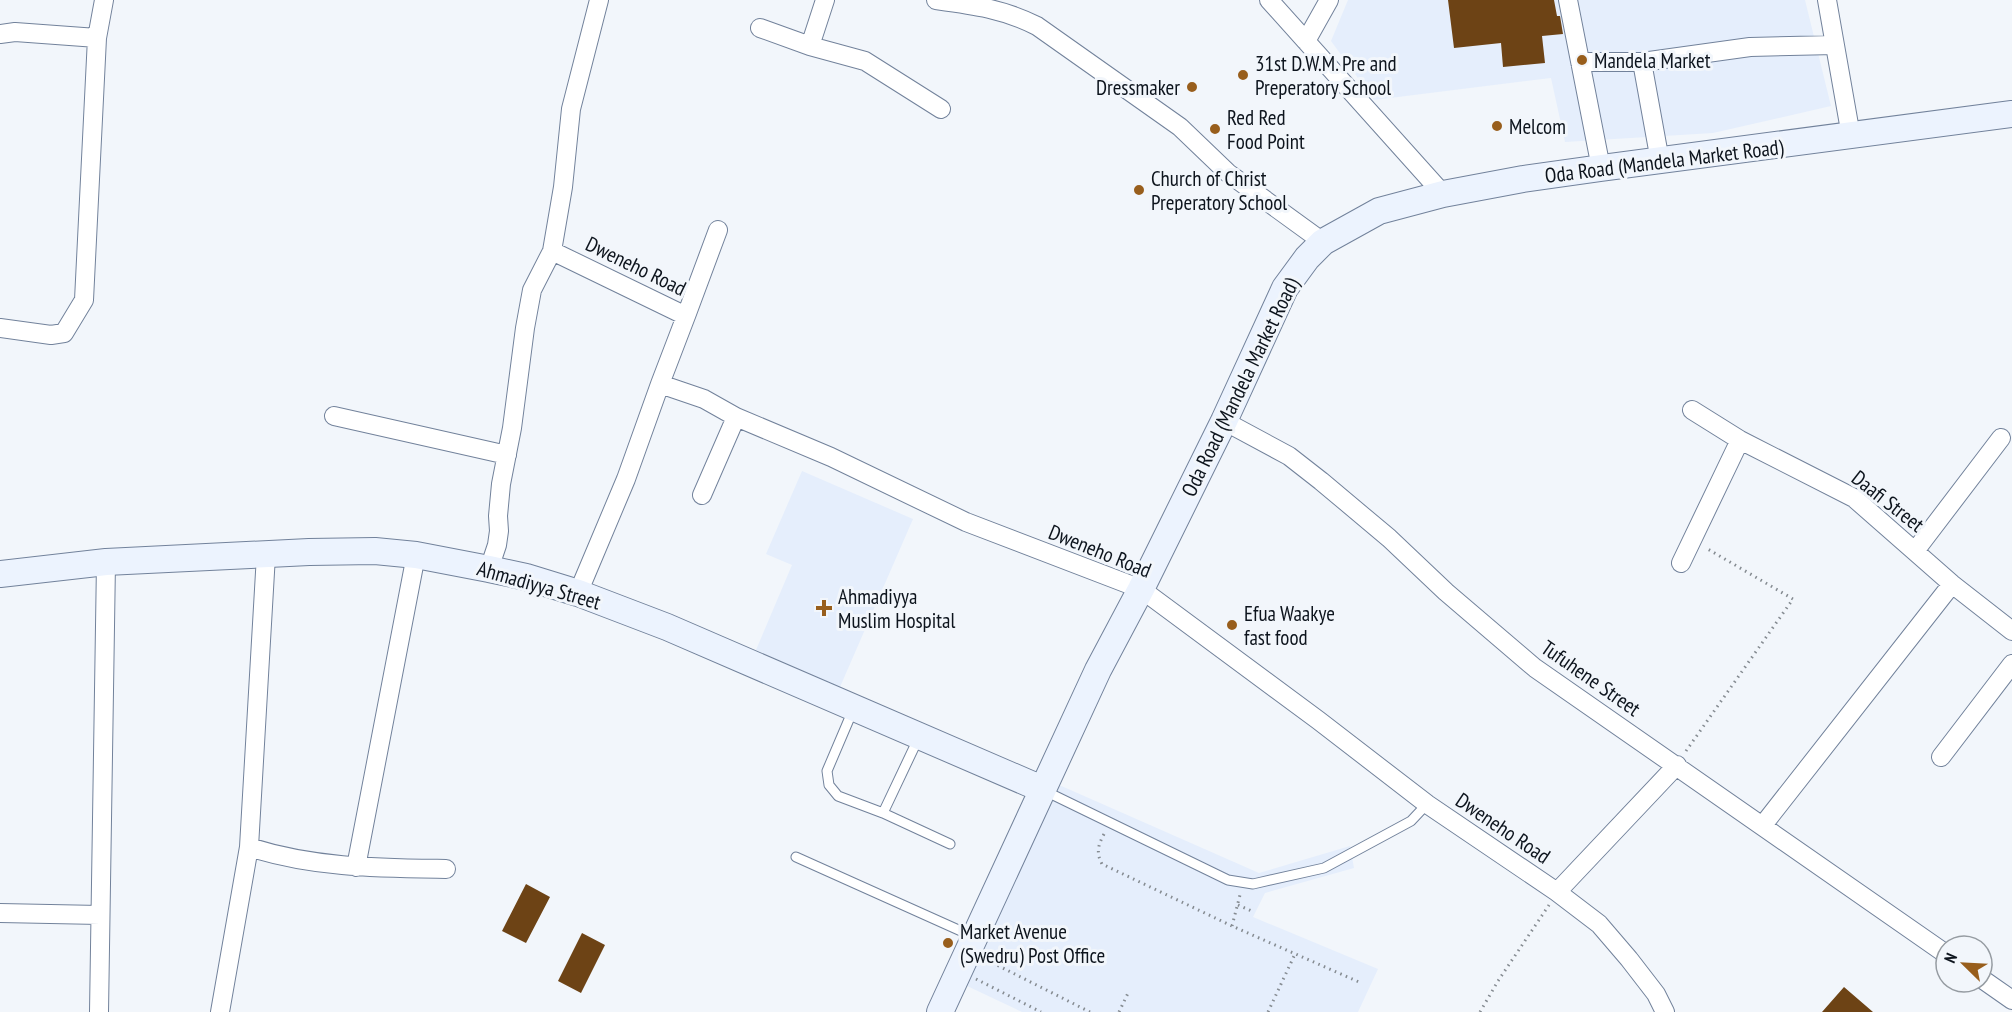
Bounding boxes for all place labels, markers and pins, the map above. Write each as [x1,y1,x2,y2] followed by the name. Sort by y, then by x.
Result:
[1594,47,1711,74] place label: Mandela Market
[1255,50,1397,101] place label: 31st D.W.M. Pre and Preperatory School
[1575,53,1589,67] marker: Mandela Market
[1236,68,1250,82] marker: 31st D.W.M. Pre and Preperatory School
[1096,74,1180,101] place label: Dressmaker
[1185,80,1199,94] marker: Dressmaker
[1227,104,1305,155] place label: Red Red Food Point
[1509,113,1566,140] place label: Melcom
[1490,119,1504,133] marker: Melcom
[1208,122,1222,136] marker: Red Red Food Point
[1151,165,1287,216] place label: Church of Christ Preperatory School
[1132,183,1146,197] marker: Church of Christ Preperatory School
[838,583,955,634] place label: Ahmadiyya Muslim Hospital
[815,599,833,617] marker: Ahmadiyya Muslim Hospital
[1244,600,1335,651] place label: Efua Waakye fast food
[1225,618,1239,632] marker: Efua Waakye fast food
[960,918,1105,969] place label: Market Avenue (Swedru) Post Office
[941,936,955,950] marker: Market Avenue (Swedru) Post Office

